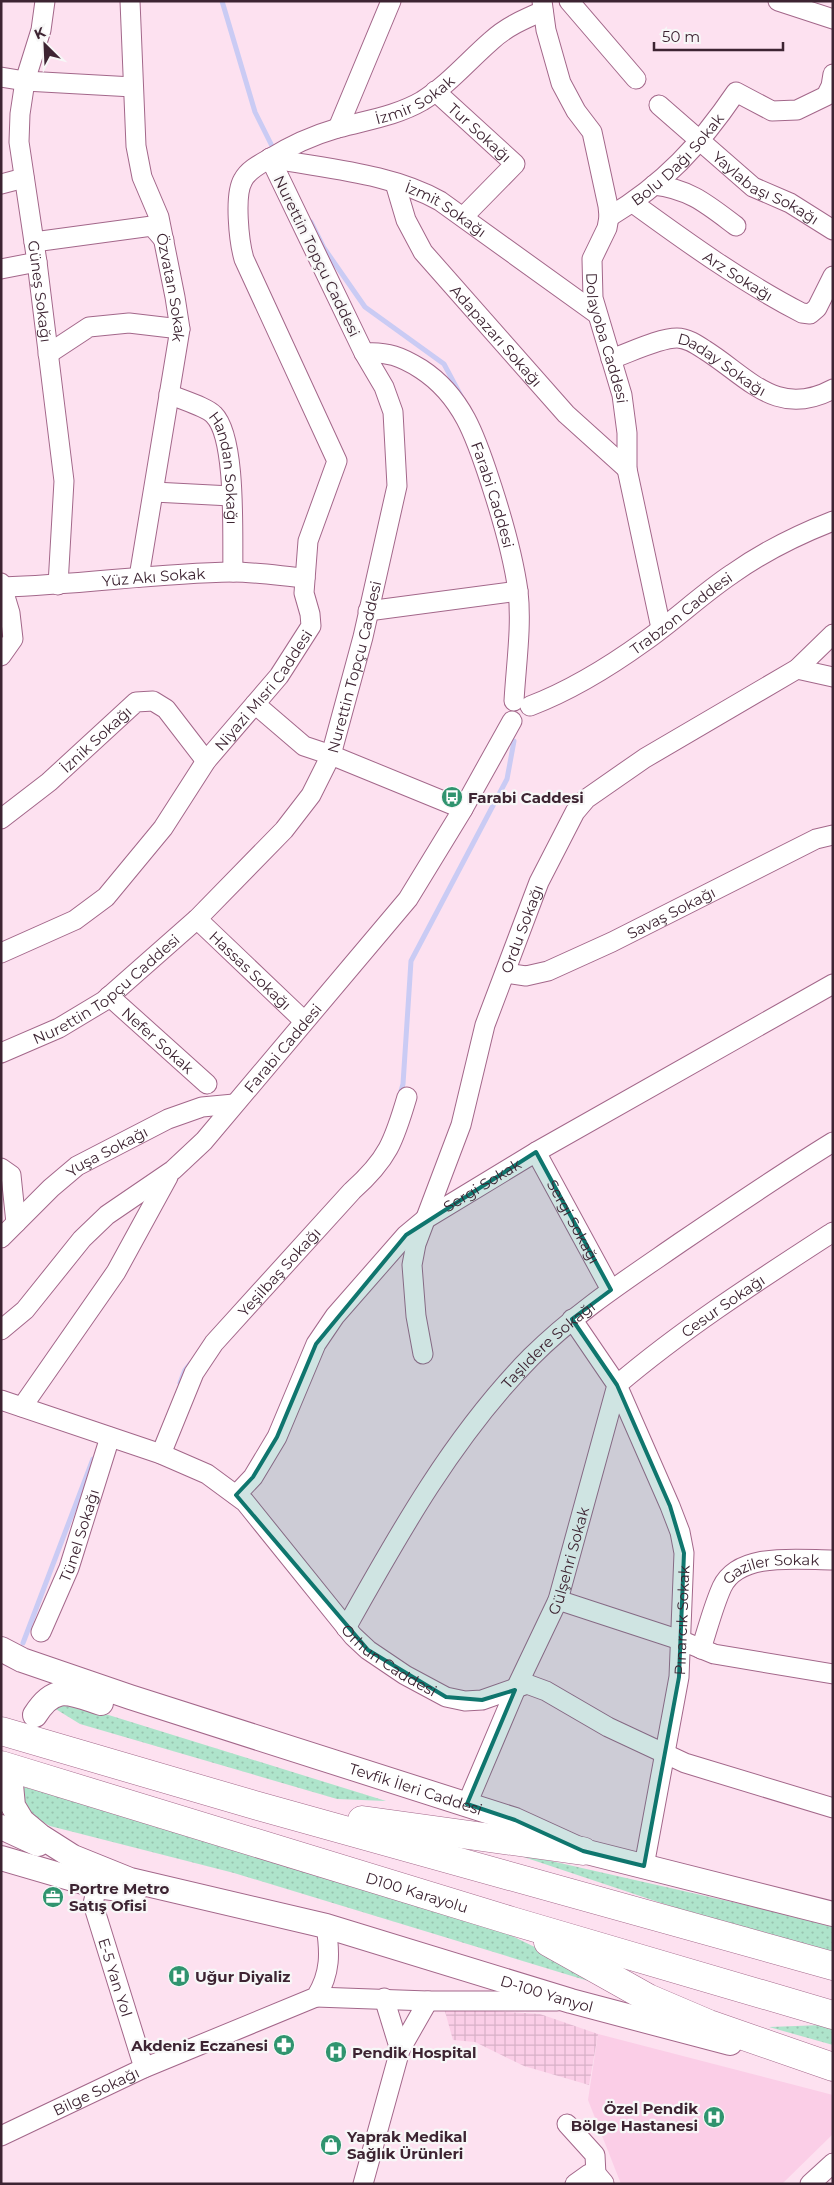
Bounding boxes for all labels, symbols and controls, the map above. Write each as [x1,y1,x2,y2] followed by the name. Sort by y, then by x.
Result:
[20,20,70,70] north arrow
[654,20,783,52] scale bar
[31,23,49,43] text: K
[662,27,700,46] text: 50 m
[373,71,458,128] street label: İzmir Sokak
[444,98,516,166] street label: Tur Sokağı
[627,109,727,209] street label: Bolu Dağı Sokak
[709,147,823,228] street label: Yaylabaşı Sokağı
[270,172,364,340] street label: Nurettin Topçu Caddesi
[403,177,490,241] street label: İzmit Sokağı
[153,231,190,344] street label: Özvatan Sokak
[24,239,56,344] street label: Güneş Sokağı
[700,246,777,305] street label: Arz Sokağı
[583,272,632,404] street label: Dolayoba Caddesi
[447,280,547,390] street label: Adapazarı Sokağı
[676,328,769,400] street label: Daday Sokağı
[205,407,242,525] street label: Handan Sokağı
[468,439,519,550] street label: Farabi Caddesi
[101,563,206,590] street label: Yüz Akı Sokak
[626,567,735,658] street label: Trabzon Caddesi
[322,579,385,755] street label: Nurettin Topçu Caddesi
[210,626,316,754] street label: Niyazi Mısri Caddesi
[56,702,135,777] street label: İznik Sokağı
[440,785,464,809] bus stop icon: Farabi̇ Caddesi̇
[468,788,584,807] place label: Farabi̇ Caddesi̇
[496,882,547,976] street label: Ordu Sokağı
[624,882,718,943] street label: Savaş Sokağı
[205,926,296,1014] street label: Hassas Sokağı
[30,930,183,1048] street label: Nurettin Topçu Caddesi
[240,1000,325,1096] street label: Farabi Caddesi
[118,1003,198,1077] street label: Nefer Sokak
[62,1122,151,1181] street label: Yuşa Sokağı
[440,1154,524,1216] street label: Sergi Sokak
[543,1176,604,1267] street label: Sergi Sokağı
[233,1223,324,1320] street label: Yeşilbaş Sokağı
[677,1270,768,1341] street label: Cesur Sokağı
[497,1296,599,1392] street label: Taşlıdere Sokağı
[55,1487,103,1585] street label: Tünel Sokağı
[543,1505,593,1618] street label: Gülşehri Sokak
[718,1549,820,1588] street label: Gaziler Sokak
[670,1565,693,1676] street label: Pınarcık Sokak
[338,1620,440,1700] street label: Orhun Caddesi
[347,1758,485,1818] street label: Tevfik İleri Caddesi
[363,1867,471,1917] street label: D100 Karayolu
[69,1879,170,1915] place label: Portre Metro Satış Ofisi
[41,1885,65,1909] office icon: Portre Metro Satış Ofisi
[95,1935,137,2019] street label: E-5 Yan Yol
[167,1964,191,1988] hospital icon: Uğur Diyaliz
[195,1967,290,1986] place label: Uğur Diyaliz
[498,1971,595,2016] street label: D-100 Yanyol
[272,2033,296,2057] pharmacy icon: Akdeniz Eczanesi
[130,2036,268,2055] place label: Akdeniz Eczanesi
[324,2040,348,2064] hospital icon: Pendik Hospital
[352,2043,476,2062] place label: Pendik Hospital
[50,2062,142,2120] street label: Bilge Sokağı
[571,2099,698,2135] place label: Özel Pendik Bölge Hastanesi
[702,2105,726,2129] hospital icon: Özel Pendik Bölge Hastanesi
[346,2127,467,2163] place label: Yaprak Medikal Sağlık Ürünleri
[319,2133,343,2157] shop icon: Yaprak Medikal Sağlık Ürünleri

